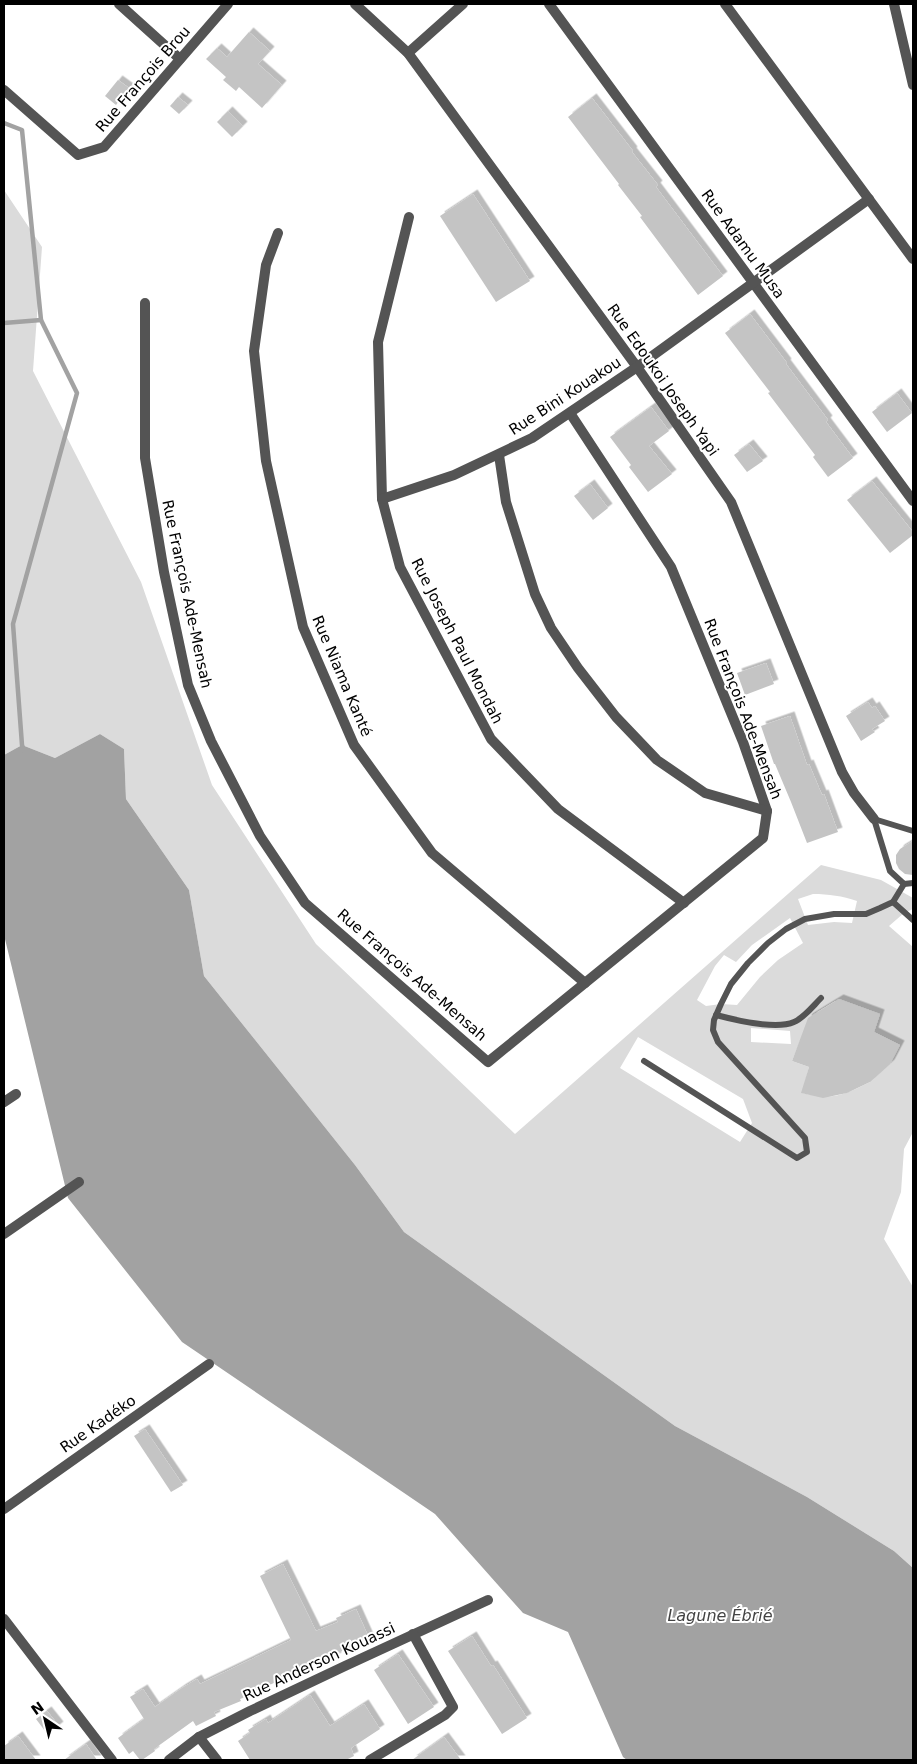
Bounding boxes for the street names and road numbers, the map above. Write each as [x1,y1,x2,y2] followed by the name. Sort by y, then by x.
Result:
[92,22,194,136] street label: Rue François Brou
[697,186,789,302] street label: Rue Adamu Musa
[604,300,722,460] street label: Rue Edoukoi Joseph Yapi
[506,353,624,439] street label: Rue Bini Kouakou
[158,498,216,690] street label: Rue François Ade-Mensah
[407,555,507,727] street label: Rue Joseph Paul Mondah
[308,613,376,739] street label: Rue Niama Kanté
[700,616,786,802] street label: Rue François Ade-Mensah
[334,905,490,1045] street label: Rue François Ade-Mensah
[57,1391,139,1457] street label: Rue Kadéko
[240,1619,398,1705] street label: Rue Anderson Kouassi

